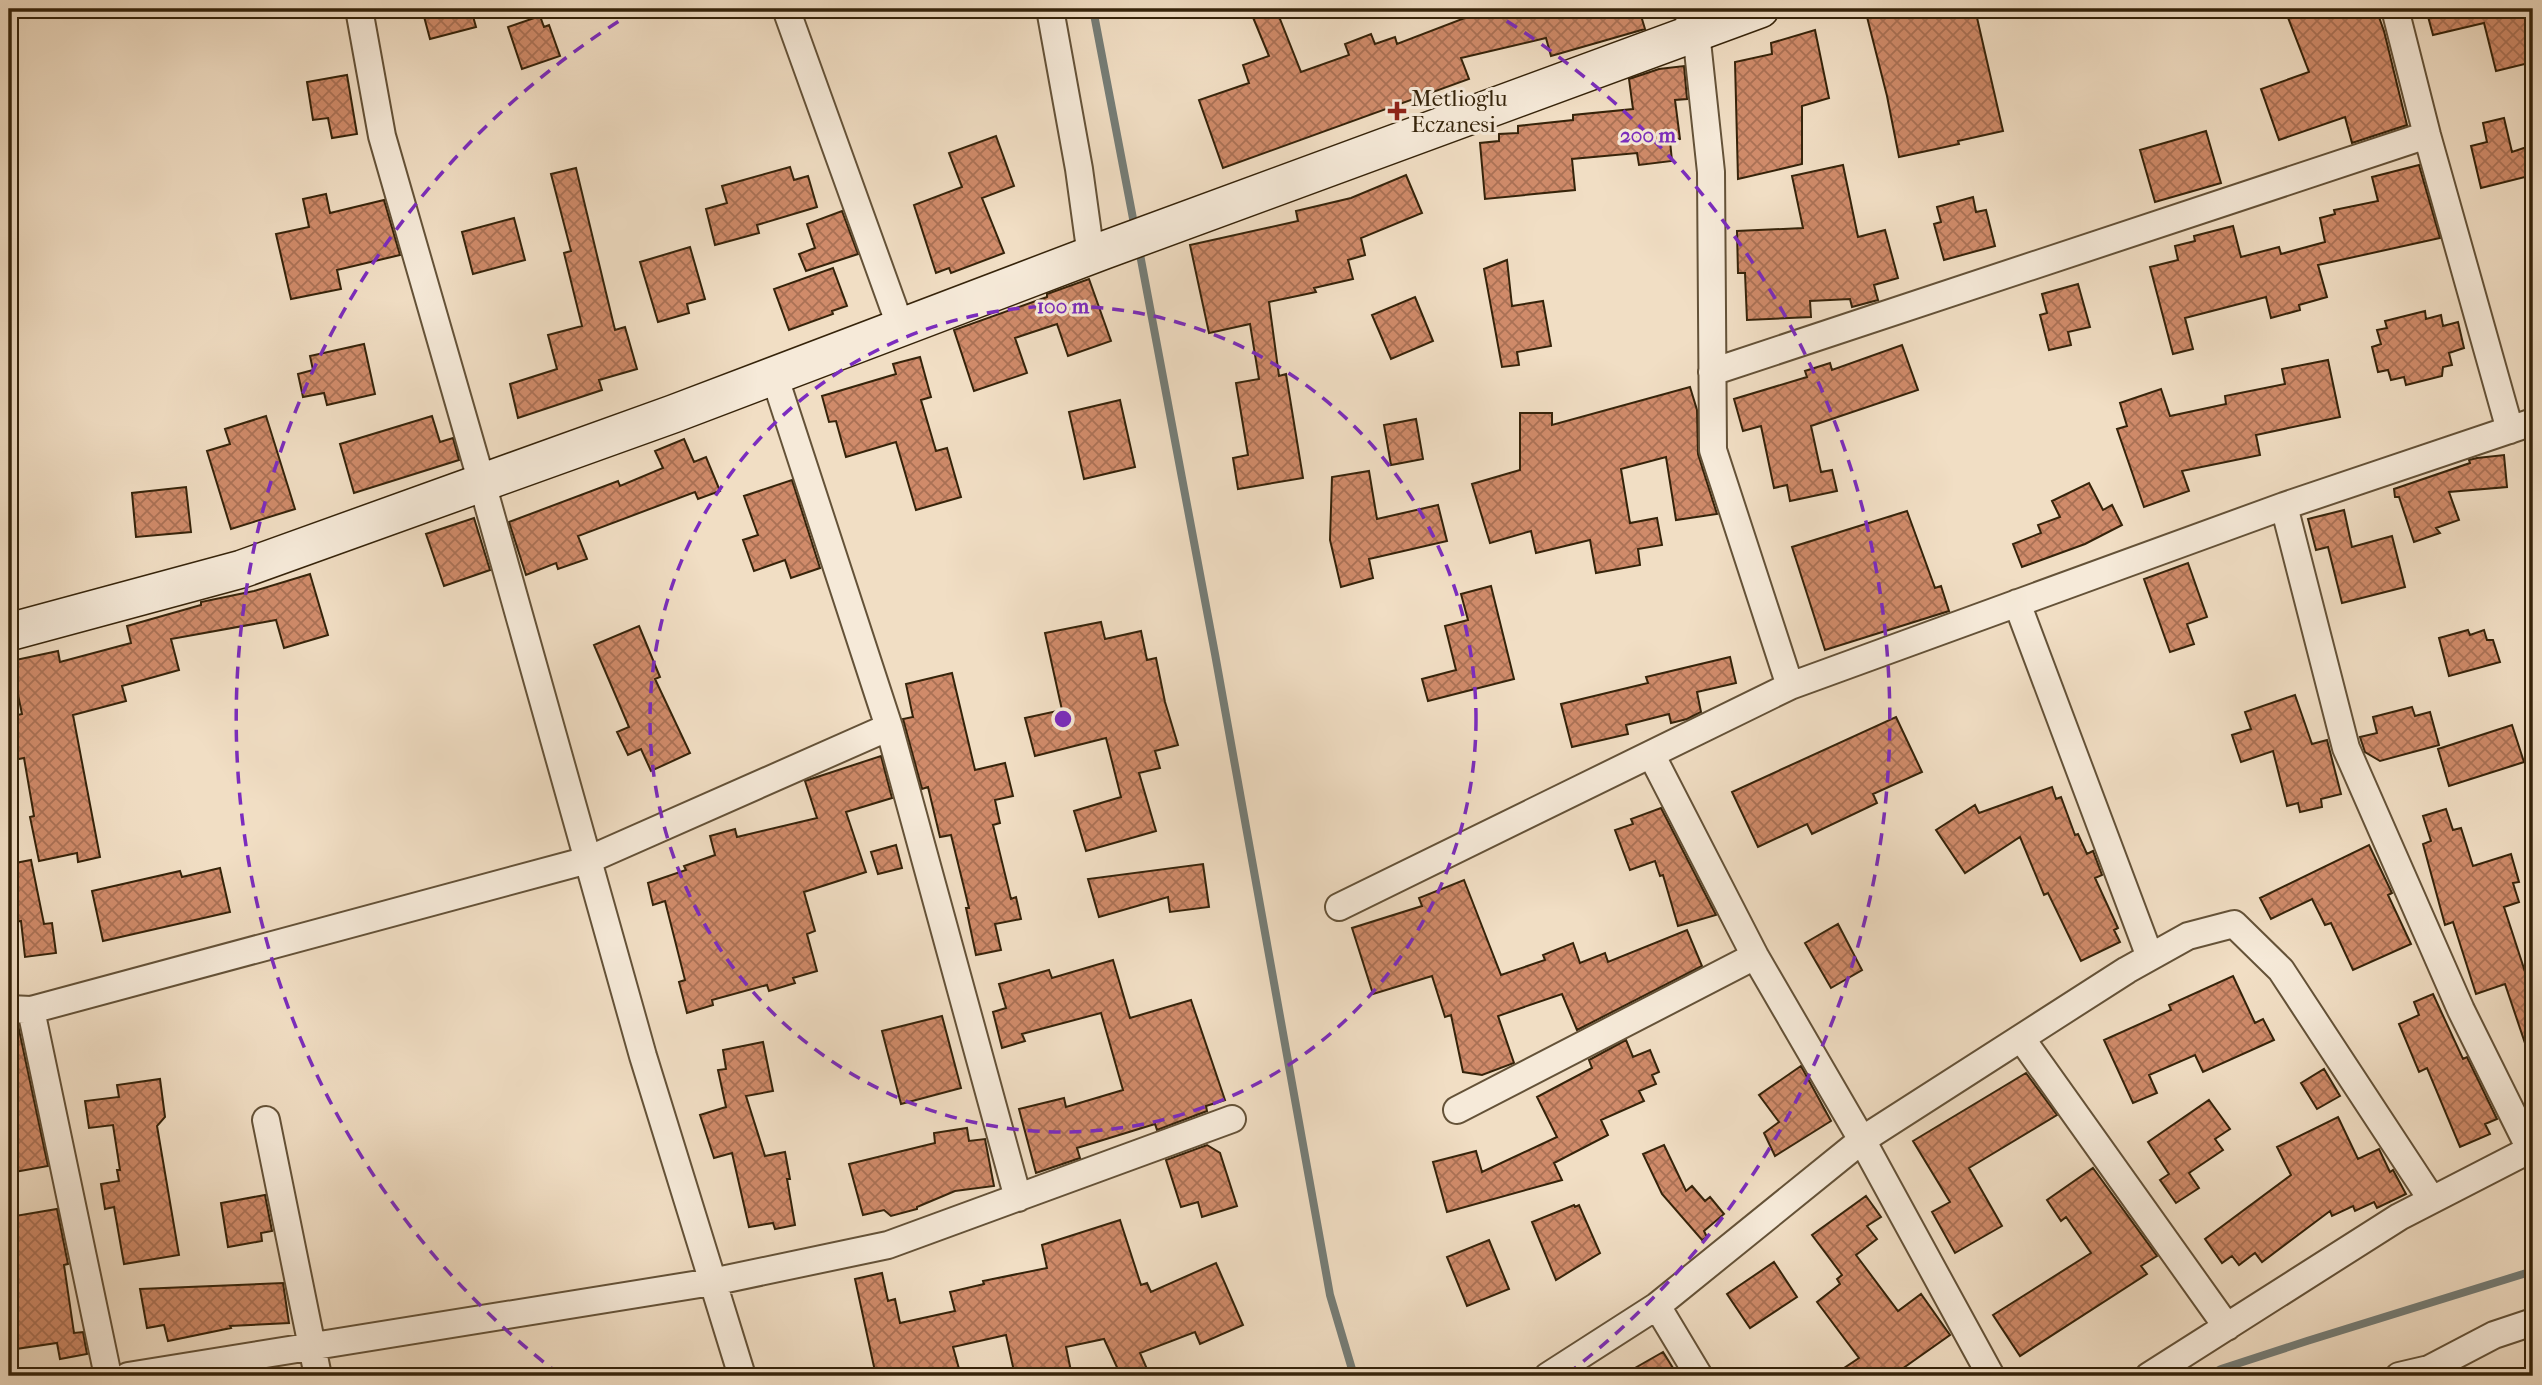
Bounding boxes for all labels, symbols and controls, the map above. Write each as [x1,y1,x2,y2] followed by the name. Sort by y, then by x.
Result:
[1411,85,1508,138] place label: Metlioglu Eczanesi
[1389,103,1405,119] marker: Metlioglu Eczanesi
[1620,123,1677,147] text: 200 m
[1037,294,1090,318] text: 100 m
[1051,707,1075,731] centre of rings

